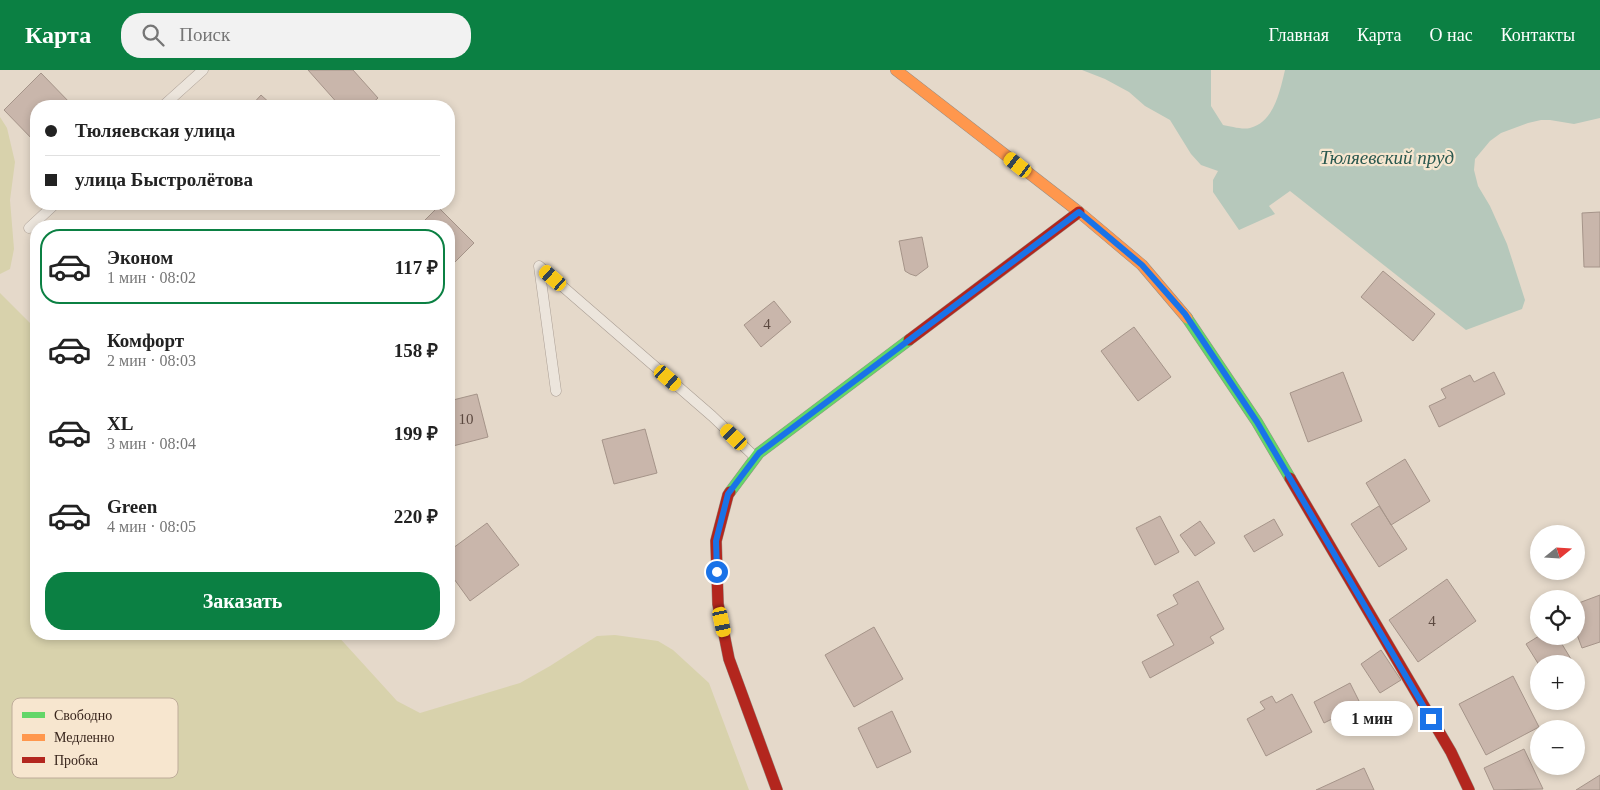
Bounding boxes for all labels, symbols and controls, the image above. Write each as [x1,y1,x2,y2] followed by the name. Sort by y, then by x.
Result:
[121,13,471,58] search box
[139,21,167,49] icon: search
[25,22,91,48] text: Карта
[179,24,230,45] text: Поиск
[1269,25,1329,45] text: Главная
[1357,25,1402,45] text: Карта
[1430,25,1473,45] text: О нас
[1501,25,1575,45] text: Контакты
[75,120,235,141] text: Тюляевская улица
[1320,147,1454,168] water label: Тюляевский пруд
[1001,150,1034,180] car
[75,169,253,190] text: улица Быстролётова
[47,244,92,289] icon: car
[107,247,173,268] text: Эконом
[395,257,438,278] text: 117 ₽
[536,262,569,294] car
[107,269,196,286] text: 1 мин · 08:02
[763,316,771,332] house number: 4
[47,327,92,372] icon: car
[107,330,184,351] text: Комфорт
[394,340,438,361] text: 158 ₽
[107,352,196,369] text: 2 мин · 08:03
[651,362,684,394] car
[47,410,92,455] icon: car
[459,411,474,427] house number: 10
[107,413,133,434] text: XL
[717,421,750,453] car
[394,423,438,444] text: 199 ₽
[107,435,196,452] text: 3 мин · 08:04
[47,493,92,538] icon: car
[107,496,157,517] text: Green
[394,506,438,527] text: 220 ₽
[107,518,196,535] text: 4 мин · 08:05
[1530,525,1585,580] north arrow
[1530,525,1585,775] map controls
[706,561,728,583] route start
[45,572,440,630] button: Заказать
[1530,590,1585,645] button: locate
[711,606,732,638] car
[1428,613,1436,629] house number: 4
[1530,655,1585,710] button: +
[12,698,178,778] legend
[1331,702,1414,736] callout: 1 мин
[54,708,112,723] text: Свободно
[1420,708,1442,730] route end
[1351,710,1393,727] text: 1 мин
[1530,720,1585,775] button: −
[54,730,115,745] text: Медленно
[54,753,99,768] text: Пробка

